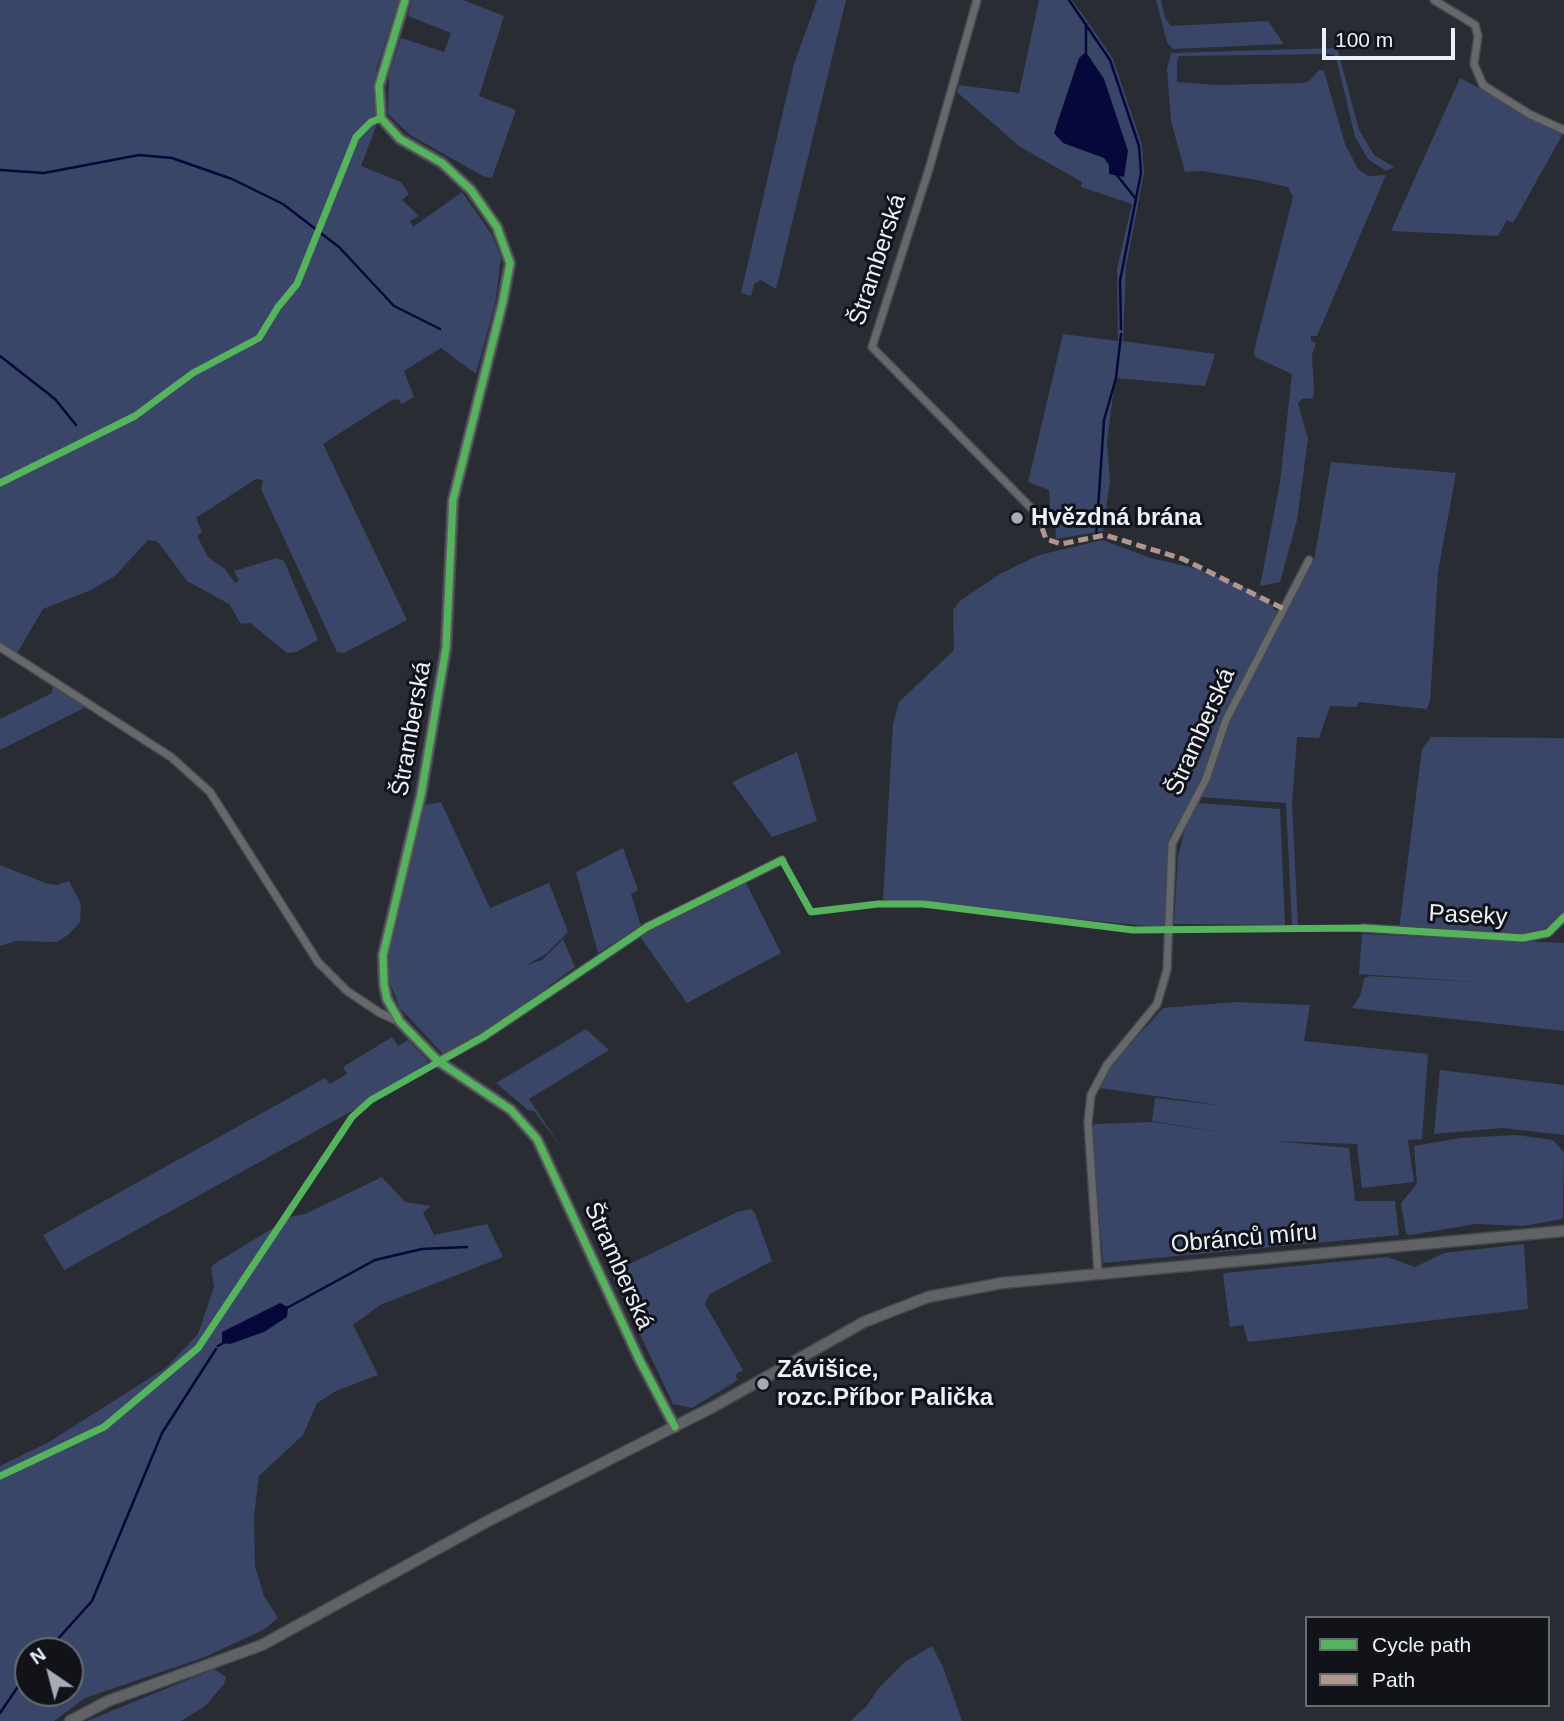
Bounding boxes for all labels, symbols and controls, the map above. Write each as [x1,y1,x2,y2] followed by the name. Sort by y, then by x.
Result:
[1326,14,1459,58] scale bar
[1335,28,1393,51] text: 100 m
[843,191,913,329] street label: Štramberská
[1031,504,1202,532] place label: Hvězdná brána
[1009,510,1025,526] marker: Hvězdná brána
[386,660,438,798] street label: Štramberská
[1160,664,1242,800] street label: Štramberská
[1428,900,1508,932] street label: Paseky
[577,1198,659,1334] street label: Štramberská
[1170,1218,1318,1260] street label: Obránců míru
[777,1356,993,1412] place label: Závišice, rozc.Příbor Palička
[755,1376,771,1392] marker: Závišice, rozc.Příbor Palička
[1305,1616,1550,1707] legend
[1372,1633,1471,1656] text: Cycle path
[14,1637,84,1707] north arrow
[26,1643,49,1669] text: N
[1372,1668,1415,1691] text: Path

